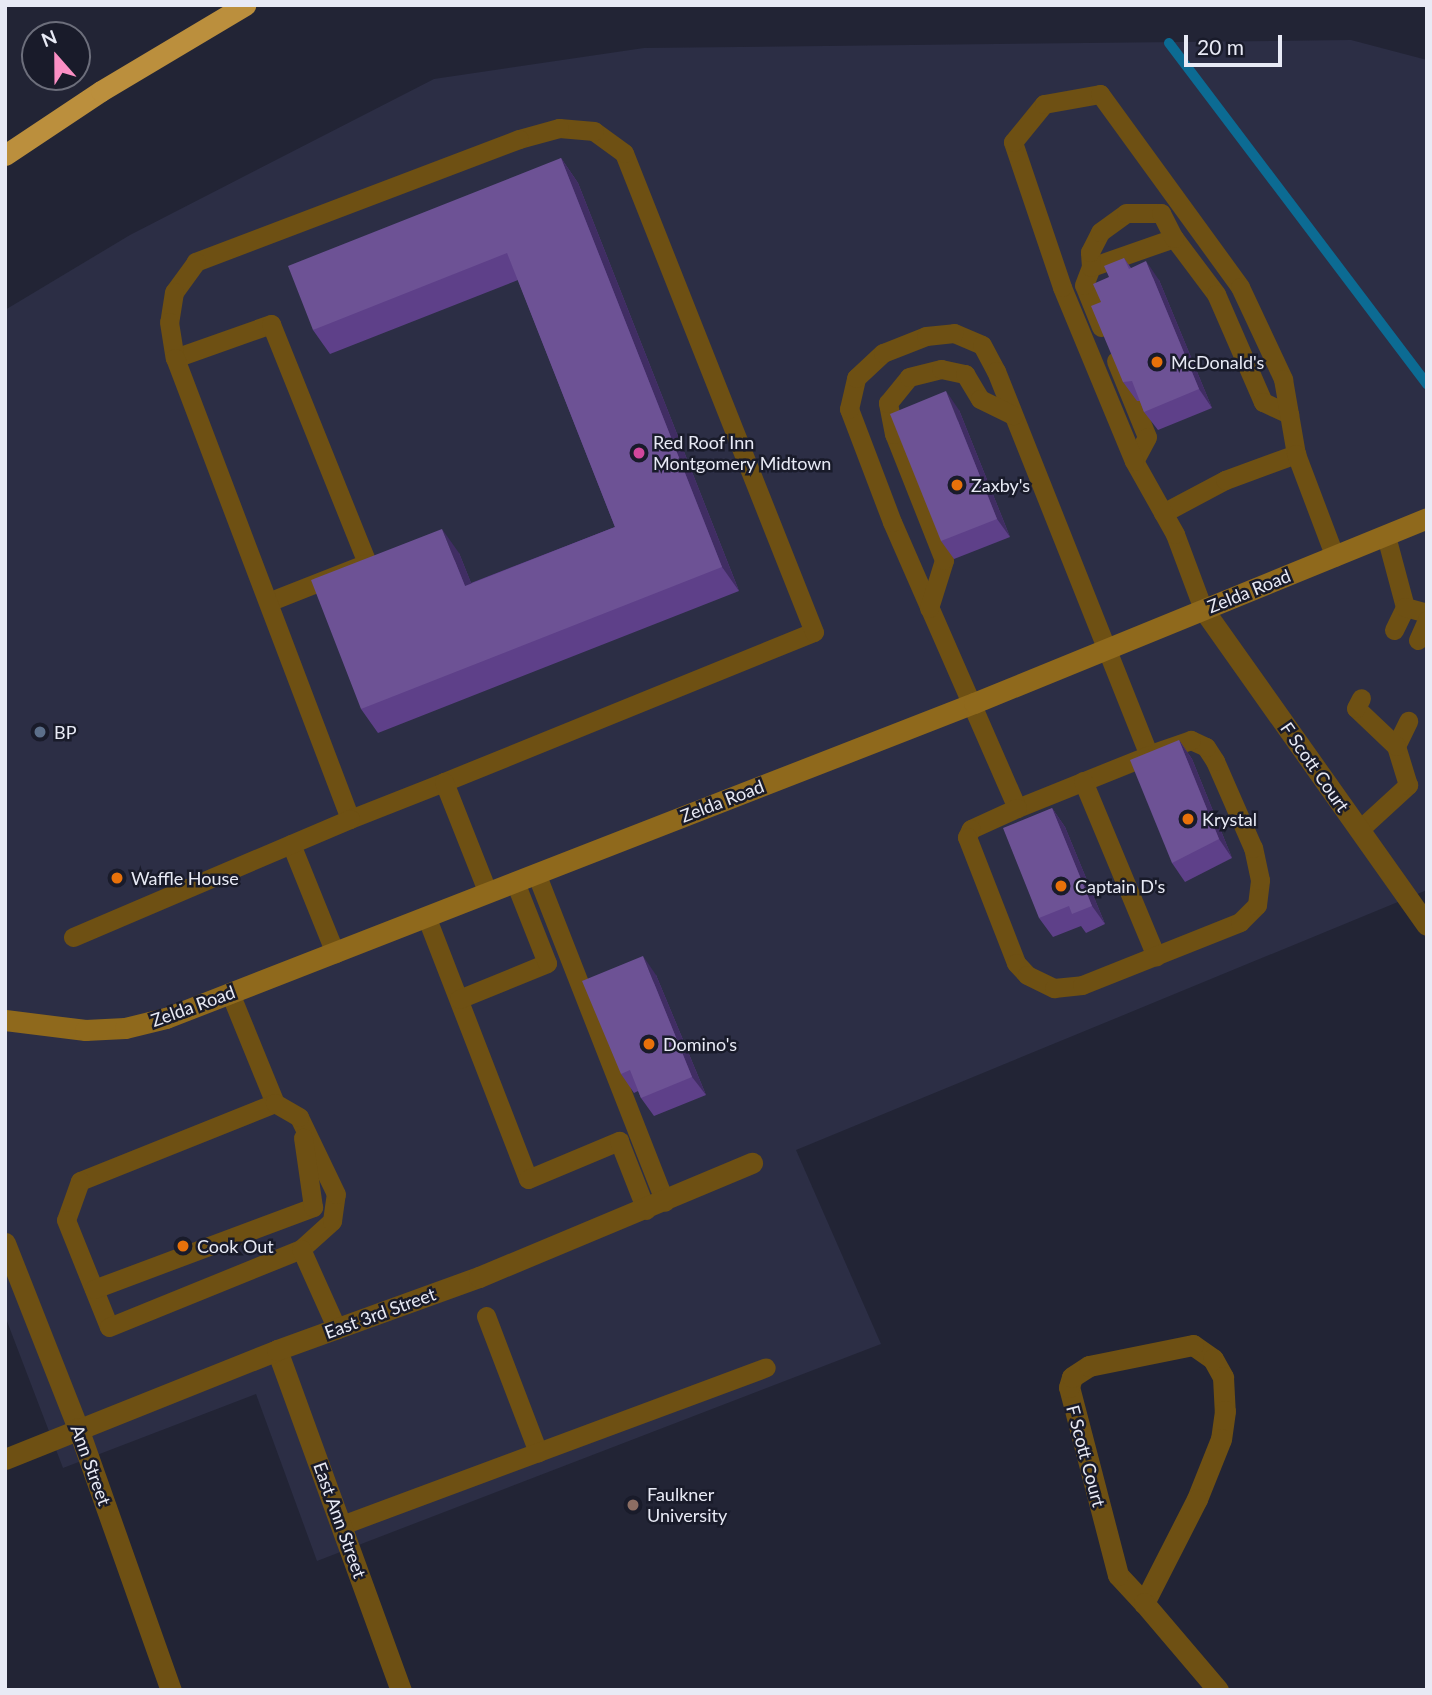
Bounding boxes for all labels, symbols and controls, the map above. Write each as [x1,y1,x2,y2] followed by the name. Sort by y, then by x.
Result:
[21,21,91,91] north arrow
[1187,21,1285,65] scale bar
[38,24,60,51] text: N
[1197,34,1244,59] text: 20 m
[1171,351,1264,373] place label: McDonald's
[1149,354,1165,370] marker: McDonald's
[653,432,832,474] place label: Red Roof Inn Montgomery Midtown
[631,445,647,461] marker: Red Roof Inn Montgomery Midtown
[971,474,1030,496] place label: Zaxby's
[949,477,965,493] marker: Zaxby's
[1204,565,1294,617] street label: Zelda Road
[1276,718,1354,816] street label: F Scott Court
[54,721,76,743] place label: BP
[32,724,48,740] marker: BP
[677,775,767,827] street label: Zelda Road
[1202,808,1257,830] place label: Krystal
[1180,811,1196,827] marker: Krystal
[131,867,239,889] place label: Waffle House
[109,870,125,886] marker: Waffle House
[1075,875,1165,897] place label: Captain D's
[1053,878,1069,894] marker: Captain D's
[148,981,238,1031] street label: Zelda Road
[663,1033,737,1055] place label: Domino's
[641,1036,657,1052] marker: Domino's
[197,1235,274,1257] place label: Cook Out
[175,1238,191,1254] marker: Cook Out
[321,1283,439,1343] street label: East 3rd Street
[1062,1403,1110,1509] street label: F Scott Court
[66,1422,116,1508] street label: Ann Street
[309,1459,371,1581] street label: East Ann Street
[647,1484,727,1526] place label: Faulkner University
[625,1497,641,1513] marker: Faulkner University

